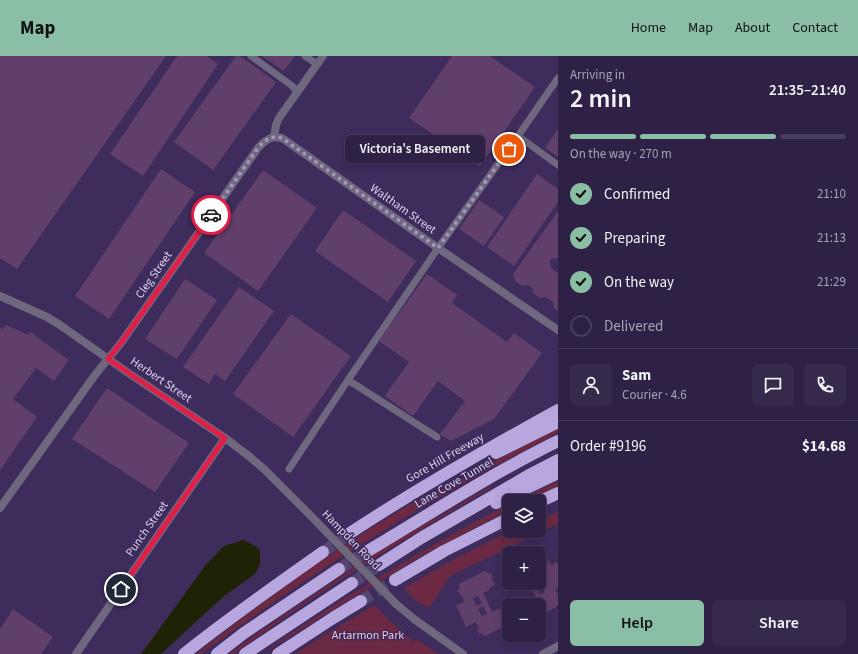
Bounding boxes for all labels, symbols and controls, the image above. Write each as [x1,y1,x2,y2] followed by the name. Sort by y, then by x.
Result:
[20,15,55,42] text: Map
[631,18,666,38] text: Home
[688,18,713,38] text: Map
[735,18,770,38] text: About
[792,18,838,38] text: Contact
[570,66,625,84] text: Arriving in
[570,80,632,117] text: 2 min
[769,80,846,101] text: 21:35–21:40
[492,132,526,166] pin
[345,135,485,163] callout: Victoria's Basement
[498,138,520,160] icon: bag
[360,140,470,158] text: Victoria's Basement
[570,145,672,163] text: On the way · 270 m
[366,180,440,238] street label: Waltham Street
[570,183,592,205] icon: check
[604,184,670,205] text: Confirmed
[817,185,846,203] text: 21:10
[191,195,231,235] courier
[200,204,222,226] icon: car
[570,227,592,249] icon: check
[604,228,665,249] text: Preparing
[817,229,846,247] text: 21:13
[131,248,177,302] street label: Cleg Street
[570,271,592,293] icon: check
[604,272,674,293] text: On the way
[817,273,846,291] text: 21:29
[604,316,663,337] text: Delivered
[127,353,195,407] street label: Herbert Street
[570,364,612,406] button: person
[752,364,794,406] button: chat
[804,364,846,406] button: phone
[622,365,651,386] text: Sam
[622,386,687,404] text: Courier · 4.6
[403,429,487,487] street label: Gore Hill Freeway
[570,436,646,457] text: Order #9196
[802,436,846,457] text: $14.68
[411,453,497,513] street label: Lane Cove Tunnel
[502,494,546,642] map controls
[502,494,546,538] button: layers
[122,498,172,560] street label: Punch Street
[318,506,384,574] street label: Hampden Road
[502,546,546,590] button: +
[104,572,138,606] pin
[110,578,132,600] icon: home
[502,598,546,642] button: −
[570,600,704,646] button: Help
[712,600,846,646] button: Share
[332,627,404,644] park label: Artarmon Park

